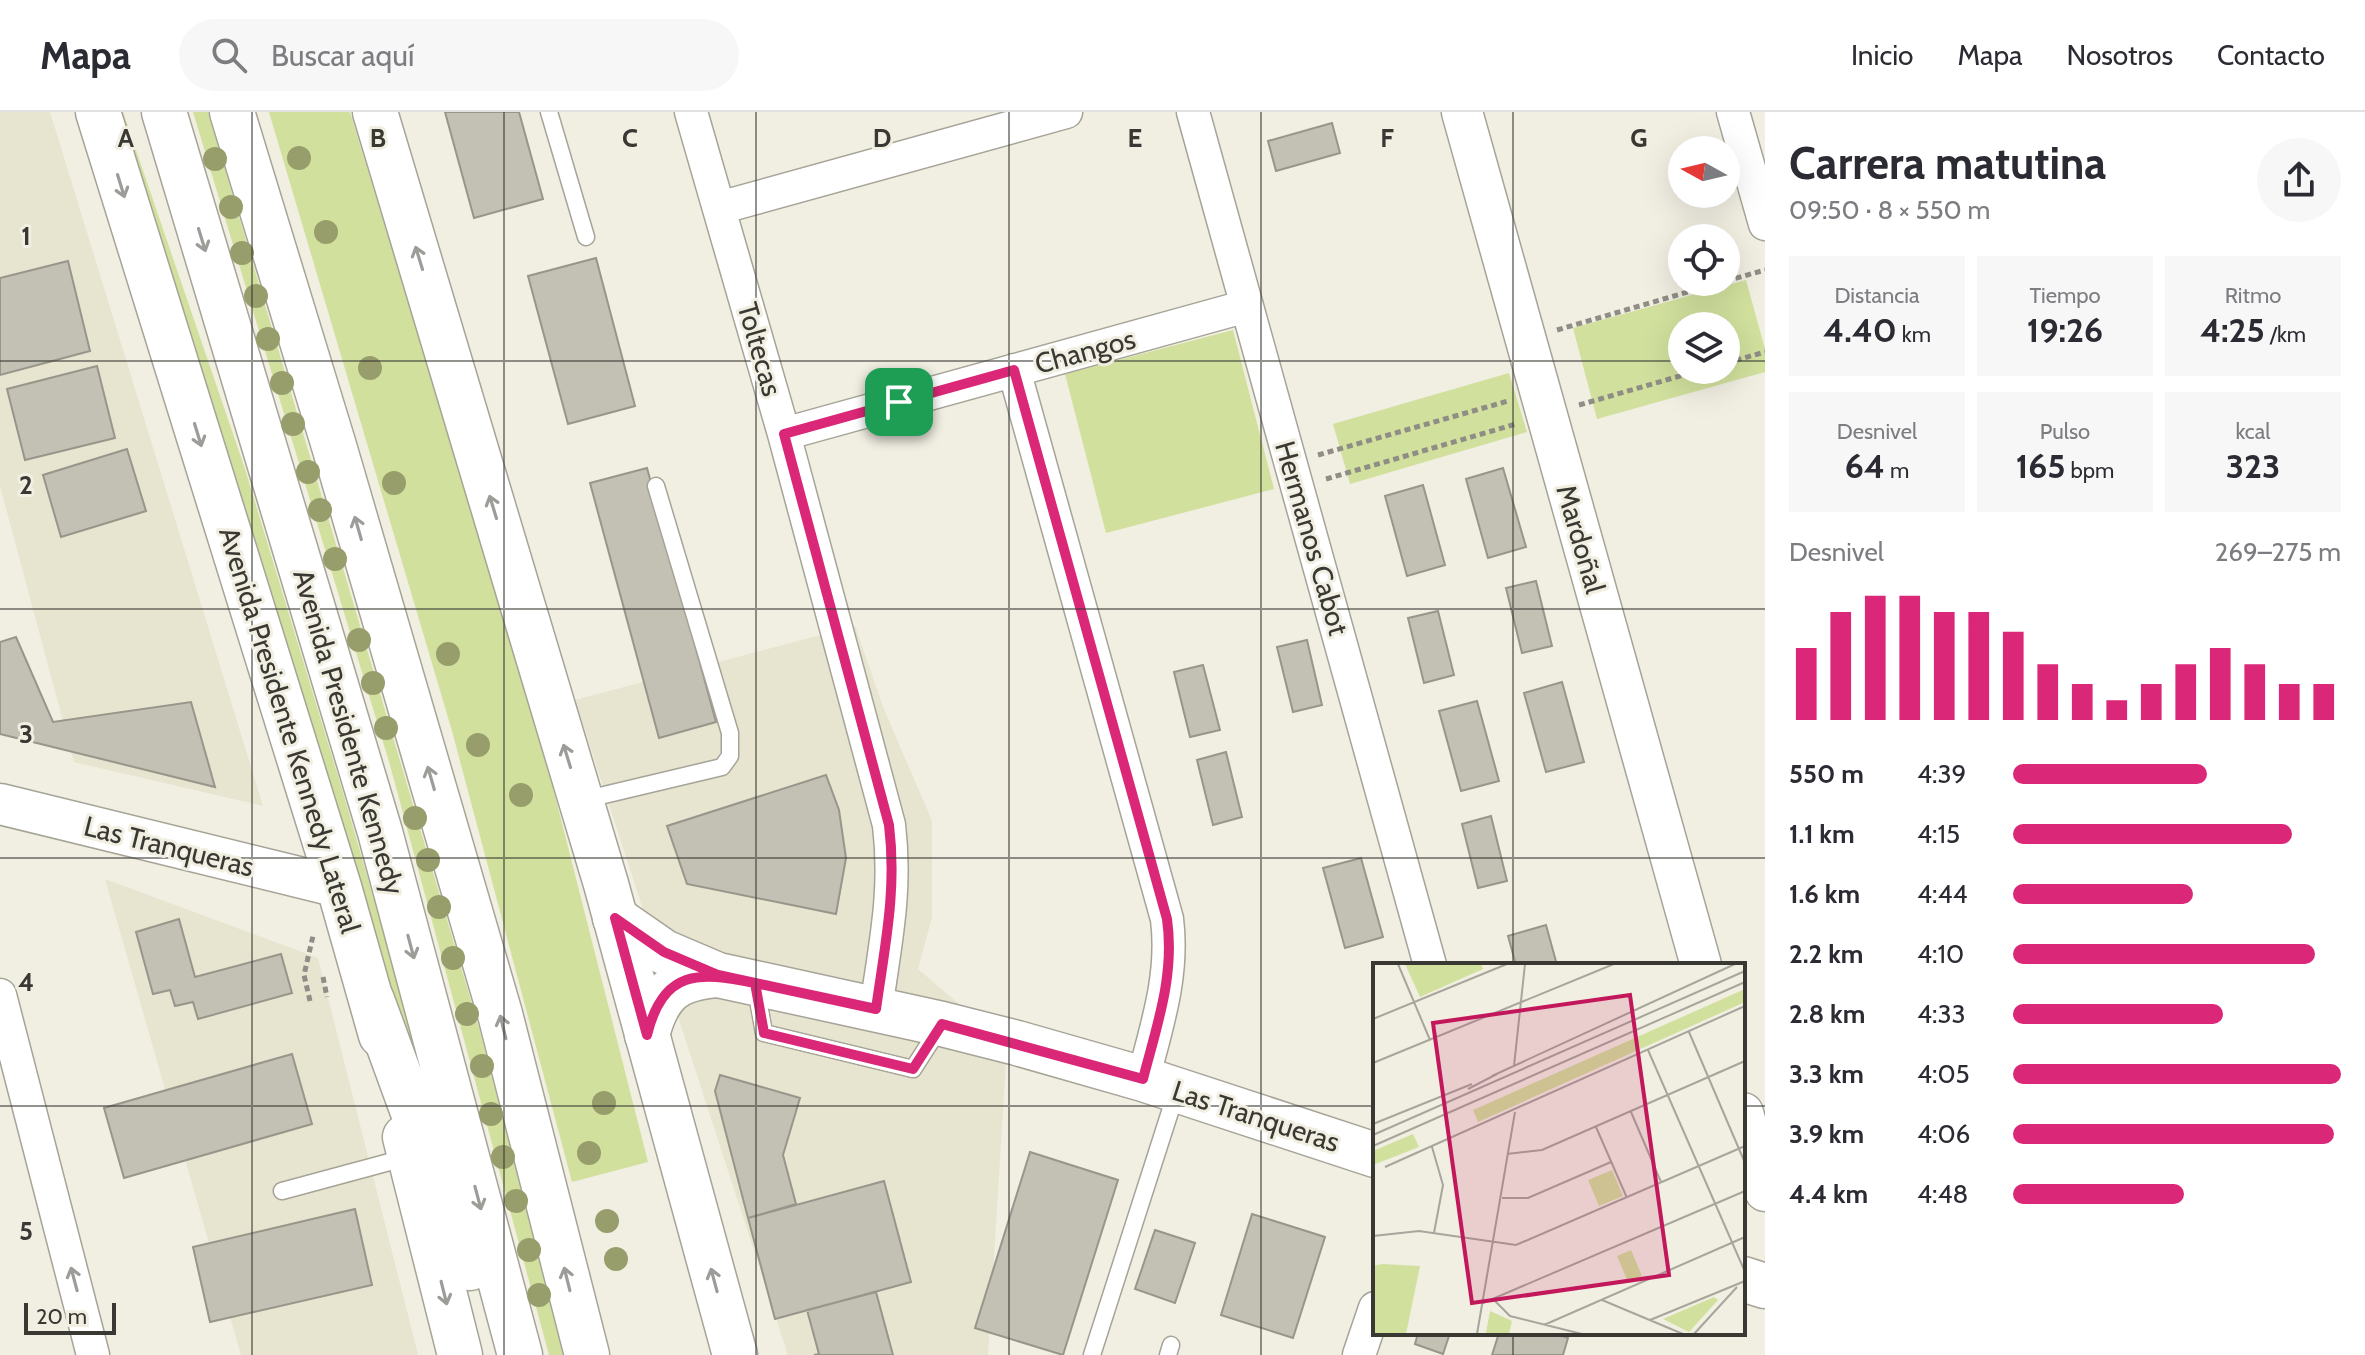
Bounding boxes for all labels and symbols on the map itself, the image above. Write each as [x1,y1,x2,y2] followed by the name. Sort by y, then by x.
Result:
[118,122,135,154] text: A
[370,122,386,154] text: B
[622,122,638,154] text: C
[873,122,891,154] text: D
[1128,122,1142,154] text: E
[1380,122,1394,154] text: F
[1630,122,1648,154] text: G
[1668,136,1740,208] north arrow
[114,173,129,199] one-way arrow
[21,220,31,252] text: 1
[195,227,210,253] one-way arrow
[411,245,426,271] one-way arrow
[730,298,790,400] street label: Toltecas
[1031,321,1139,381] street label: Changos
[865,368,933,436] pin
[191,421,206,447] one-way arrow
[1268,437,1356,639] street label: Hermanos Cabot
[19,469,33,501] text: 2
[1549,481,1613,597] street label: Mardoñal
[485,494,500,520] one-way arrow
[350,516,365,542] one-way arrow
[212,523,368,937] street label: Avenida Presidente Kennedy Lateral
[286,565,412,899] street label: Avenida Presidente Kennedy
[19,718,33,750] text: 3
[559,743,574,768] one-way arrow
[423,765,438,791] one-way arrow
[81,808,257,884] street label: Las Tranqueras
[404,933,419,959] one-way arrow
[1373,963,1745,1335] inset map
[18,966,34,998] text: 4
[495,1015,510,1041] one-way arrow
[1168,1073,1344,1159] street label: Las Tranqueras
[471,1184,486,1210] one-way arrow
[19,1215,33,1247] text: 5
[65,1267,80,1293] one-way arrow
[559,1267,574,1293] one-way arrow
[706,1267,721,1293] one-way arrow
[438,1280,453,1306] one-way arrow
[24,1299,116,1335] scale bar

